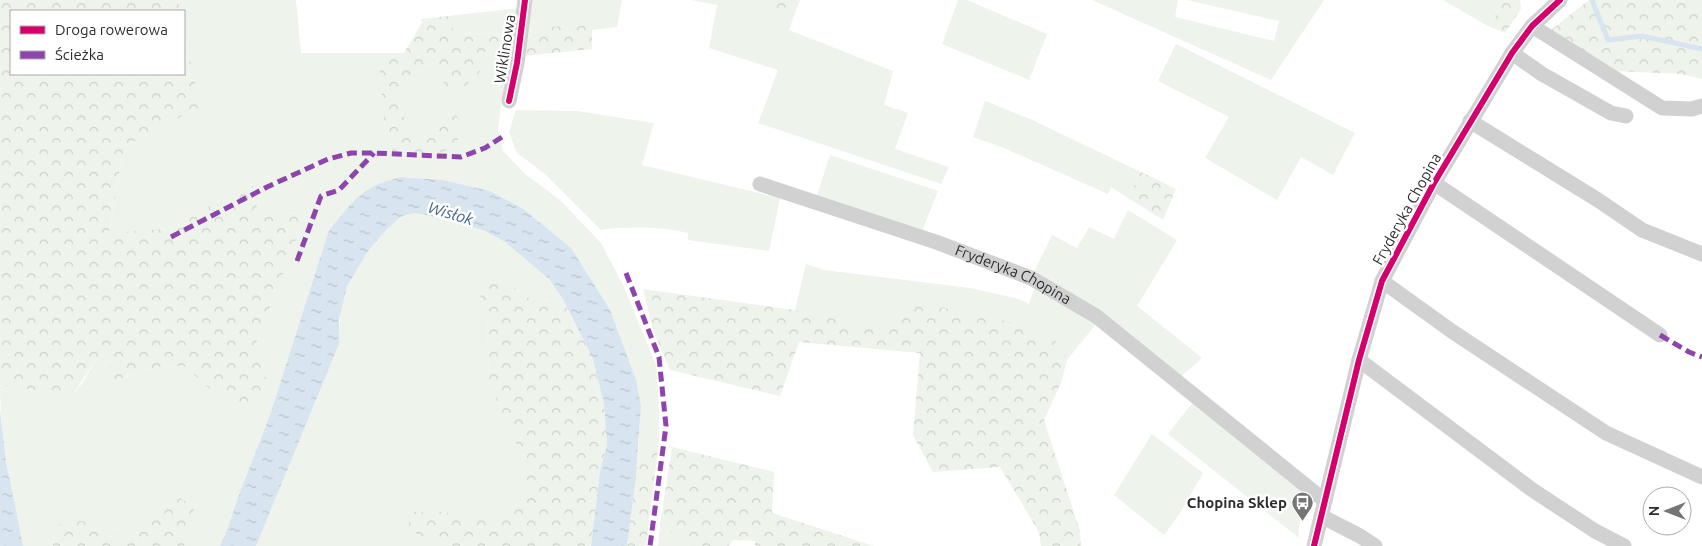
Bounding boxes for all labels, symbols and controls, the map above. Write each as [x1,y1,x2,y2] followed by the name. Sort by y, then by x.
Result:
[10,10,185,75] legend
[491,13,518,85] street label: Wiklinowa
[55,21,168,38] text: Droga rowerowa
[55,46,104,63] text: Ścieżka
[1369,150,1444,268] street label: Fryderyka Chopina
[426,198,477,229] water label: Wisłok
[953,241,1074,307] street label: Fryderyka Chopina
[1642,486,1692,536] north arrow
[1291,491,1315,522] bus stop icon: Chopina Sklep
[1187,494,1287,511] place label: Chopina Sklep
[1646,506,1662,516] text: N

